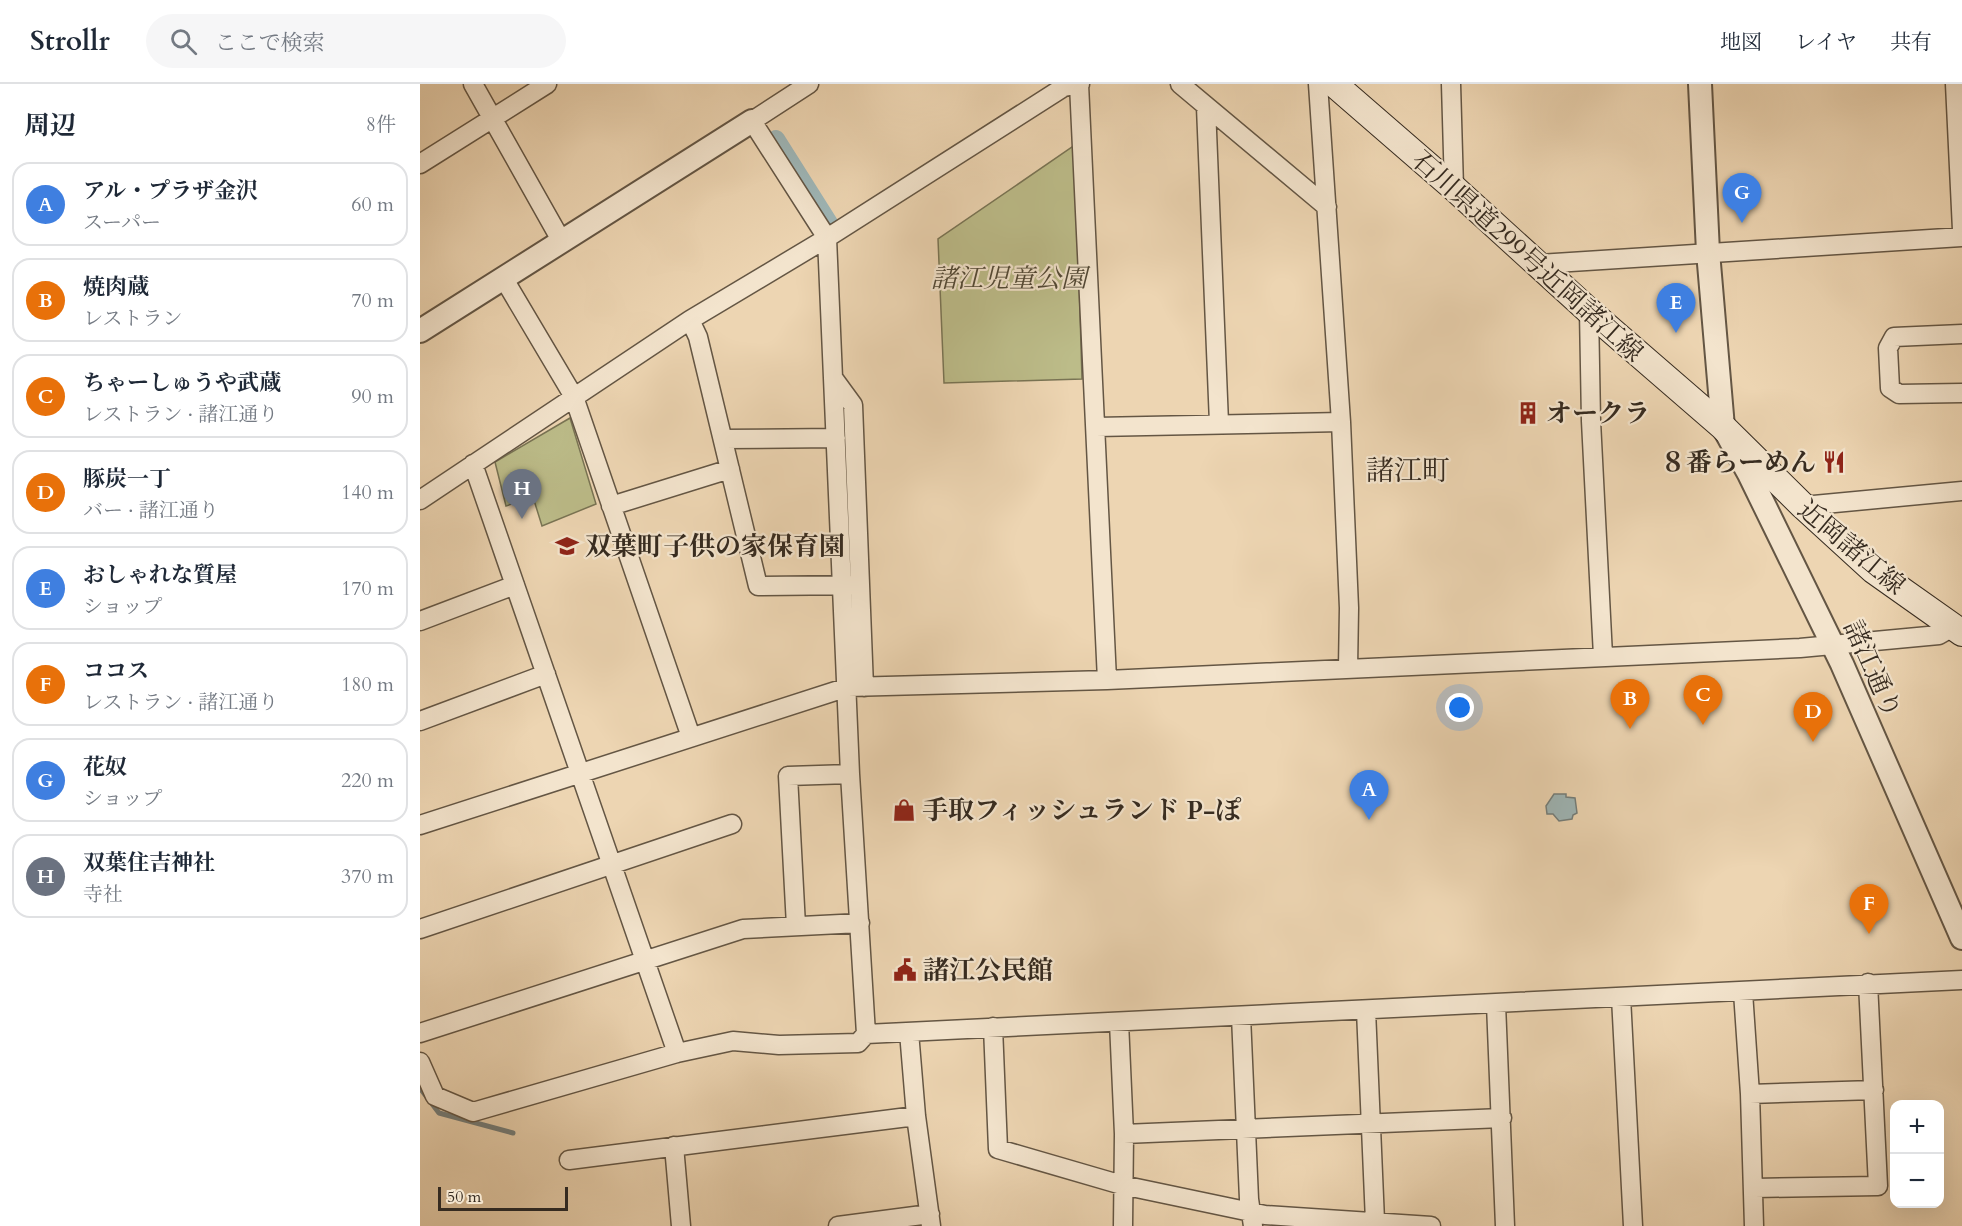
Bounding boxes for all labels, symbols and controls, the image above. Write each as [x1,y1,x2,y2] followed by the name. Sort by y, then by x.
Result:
[146,14,566,68] search box
[30,22,110,60] text: Strollr
[167,25,200,58] icon: search
[215,28,325,58] text: ここで検索
[1720,28,1762,57] text: 地図
[1795,28,1857,57] text: レイヤ
[1890,28,1932,57] text: 共有
[24,108,76,143] text: 周辺
[366,111,396,138] text: 8件
[1405,143,1651,370] street label: 石川県道299号近岡諸江線
[1722,174,1762,223] pin: G
[83,176,258,206] text: アル・プラザ金沢
[38,191,53,218] text: A
[351,191,394,218] text: 60 m
[83,209,161,236] text: スーパー
[931,261,1091,296] park label: 諸江児童公園
[83,272,149,302] text: 焼肉蔵
[1656,284,1696,333] pin: E
[38,287,53,314] text: B
[351,287,394,314] text: 70 m
[83,305,182,332] text: レストラン
[83,368,281,398] text: ちゃーしゅうや武蔵
[38,383,53,410] text: C
[351,383,394,410] text: 90 m
[1546,396,1650,431] place label: オークラ
[1515,400,1541,426] building icon: オークラ
[83,401,278,428] text: レストラン · 諸江通り
[1660,445,1816,480] place label: ８番らーめん
[1821,449,1847,475] restaurant icon: ８番らーめん
[1366,452,1450,490] district label: 諸江町
[83,464,171,494] text: 豚炭一丁
[502,470,542,519] pin: H
[37,479,54,506] text: D
[341,479,394,506] text: 140 m
[1791,492,1913,603] street label: 近岡諸江線
[83,497,219,524] text: バー · 諸江通り
[585,529,845,564] place label: 双葉町子供の家保育園
[554,533,580,559] school or university icon: 双葉町子供の家保育園
[83,560,237,590] text: おしゃれな質屋
[39,575,52,602] text: E
[341,575,394,602] text: 170 m
[83,593,163,620] text: ショップ
[1835,615,1910,724] street label: 諸江通り
[83,656,149,686] text: ココス
[40,671,51,698] text: F
[341,671,394,698] text: 180 m
[1684,676,1722,725] pin: C
[1610,680,1650,729] pin: B
[83,689,278,716] text: レストラン · 諸江通り
[1794,692,1832,742] pin: D
[1445,693,1474,722] your location
[83,752,127,782] text: 花奴
[37,767,54,794] text: G
[341,767,394,794] text: 220 m
[1350,770,1388,820] pin: A
[83,785,163,812] text: ショップ
[922,793,1242,828] place label: 手取フィッシュランド P-ぽ
[891,797,917,823] shop icon: 手取フィッシュランド P-ぽ
[83,848,215,878] text: 双葉住吉神社
[37,863,54,890] text: H
[341,863,394,890] text: 370 m
[83,881,123,908] text: 寺社
[1850,884,1888,934] pin: F
[923,953,1053,988] place label: 諸江公民館
[892,957,918,983] public building icon: 諸江公民館
[1890,1100,1944,1208] map controls
[1890,1100,1944,1154] button: +
[1890,1154,1944,1208] button: −
[438,1184,568,1212] scale bar
[447,1186,481,1208] text: 50 m

